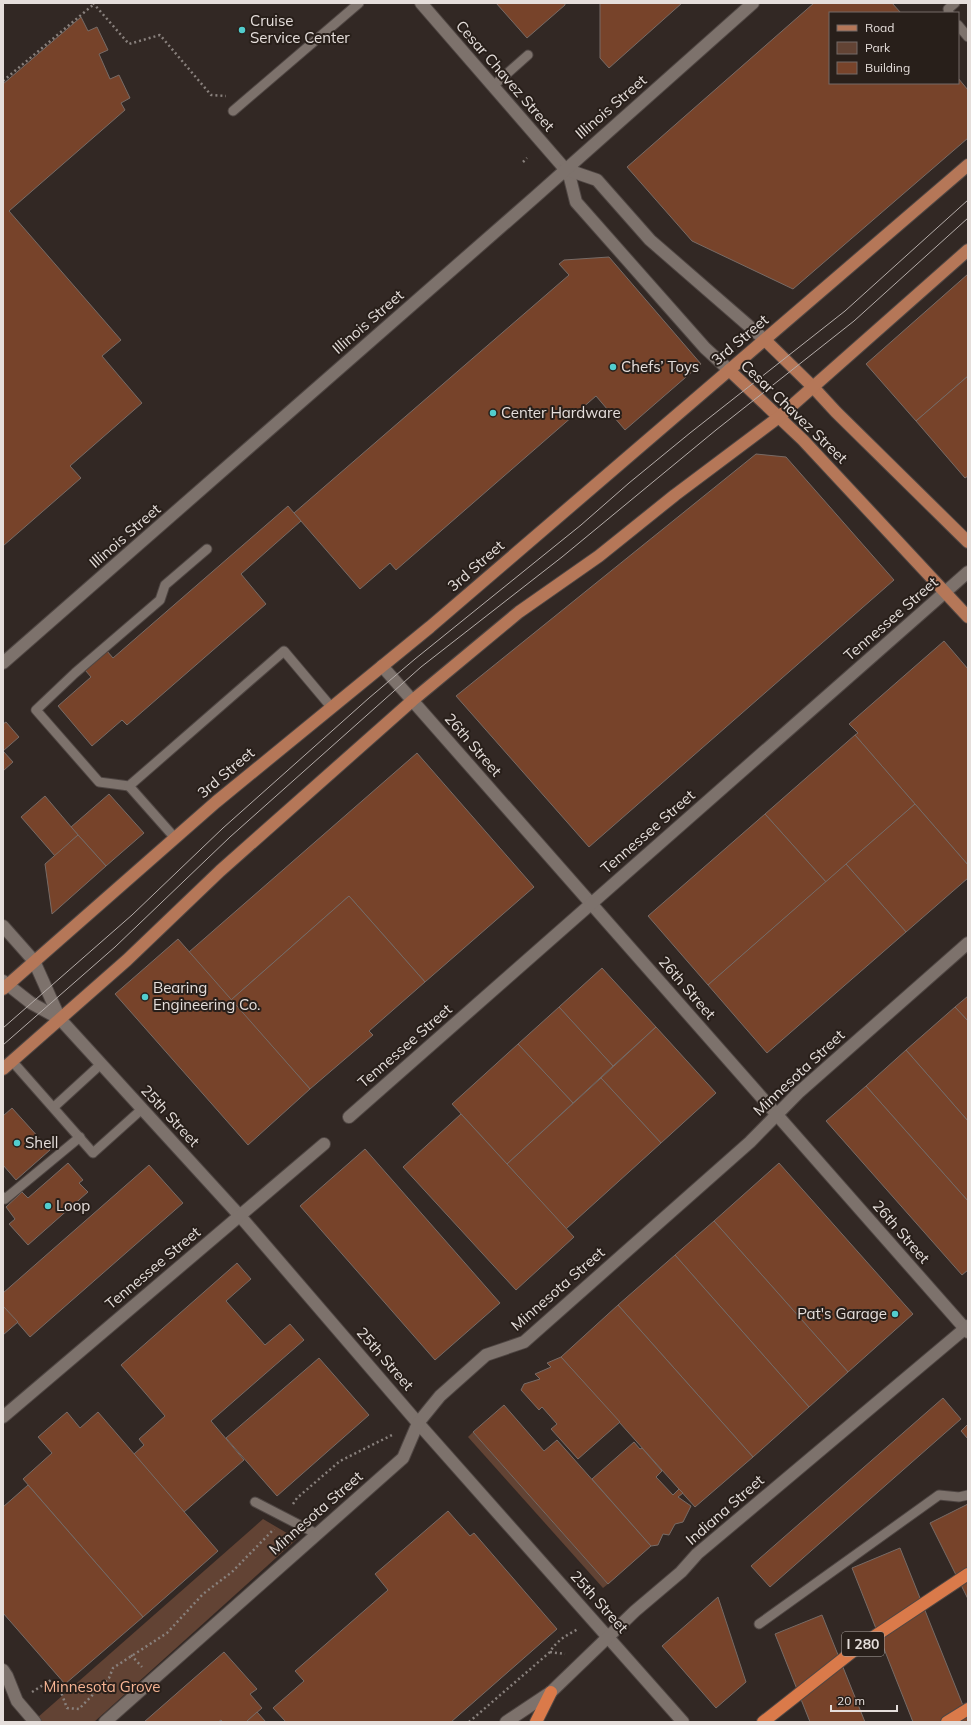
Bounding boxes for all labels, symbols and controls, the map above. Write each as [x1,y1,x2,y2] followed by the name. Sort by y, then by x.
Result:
[250,11,350,47] place label: Cruise Service Center
[829,12,959,84] legend
[452,16,559,135] street label: Cesar Chavez Street
[865,20,894,35] text: Road
[237,25,247,35] marker: Cruise Service Center
[865,40,891,55] text: Park
[865,60,910,75] text: Building
[571,70,650,143] street label: Illinois Street
[328,285,407,358] street label: Illinois Street
[707,310,772,369] street label: 3rd Street
[737,356,852,467] street label: Cesar Chavez Street
[621,357,699,376] place label: Chefs’ Toys
[608,362,618,372] marker: Chefs’ Toys
[501,403,621,422] place label: Center Hardware
[488,408,498,418] marker: Center Hardware
[85,499,164,572] street label: Illinois Street
[443,536,508,595] street label: 3rd Street
[840,573,942,665] street label: Tennessee Street
[441,709,506,780] street label: 26th Street
[193,743,258,802] street label: 3rd Street
[597,786,699,878] street label: Tennessee Street
[655,952,720,1023] street label: 26th Street
[153,978,261,1014] place label: Bearing Engineering Co.
[140,992,150,1002] marker: Bearing Engineering Co.
[354,1000,456,1092] street label: Tennessee Street
[749,1026,848,1120] street label: Minnesota Street
[137,1081,204,1150] street label: 25th Street
[25,1133,58,1152] place label: Shell
[12,1138,22,1148] marker: Shell
[56,1196,90,1215] place label: Loop
[869,1196,934,1267] street label: 26th Street
[43,1201,53,1211] marker: Loop
[101,1222,204,1313] street label: Tennessee Street
[507,1243,608,1334] street label: Minnesota Street
[797,1304,887,1323] place label: Pat's Garage
[890,1309,900,1319] marker: Pat's Garage
[353,1323,418,1394] street label: 25th Street
[265,1467,366,1558] street label: Minnesota Street
[682,1470,768,1549] street label: Indiana Street
[566,1567,632,1637] street label: 25th Street
[842,1632,884,1656] road number: I 280
[43,1677,161,1696] park label: Minnesota Grove
[831,1687,897,1713] scale bar
[837,1693,865,1708] text: 20 m

